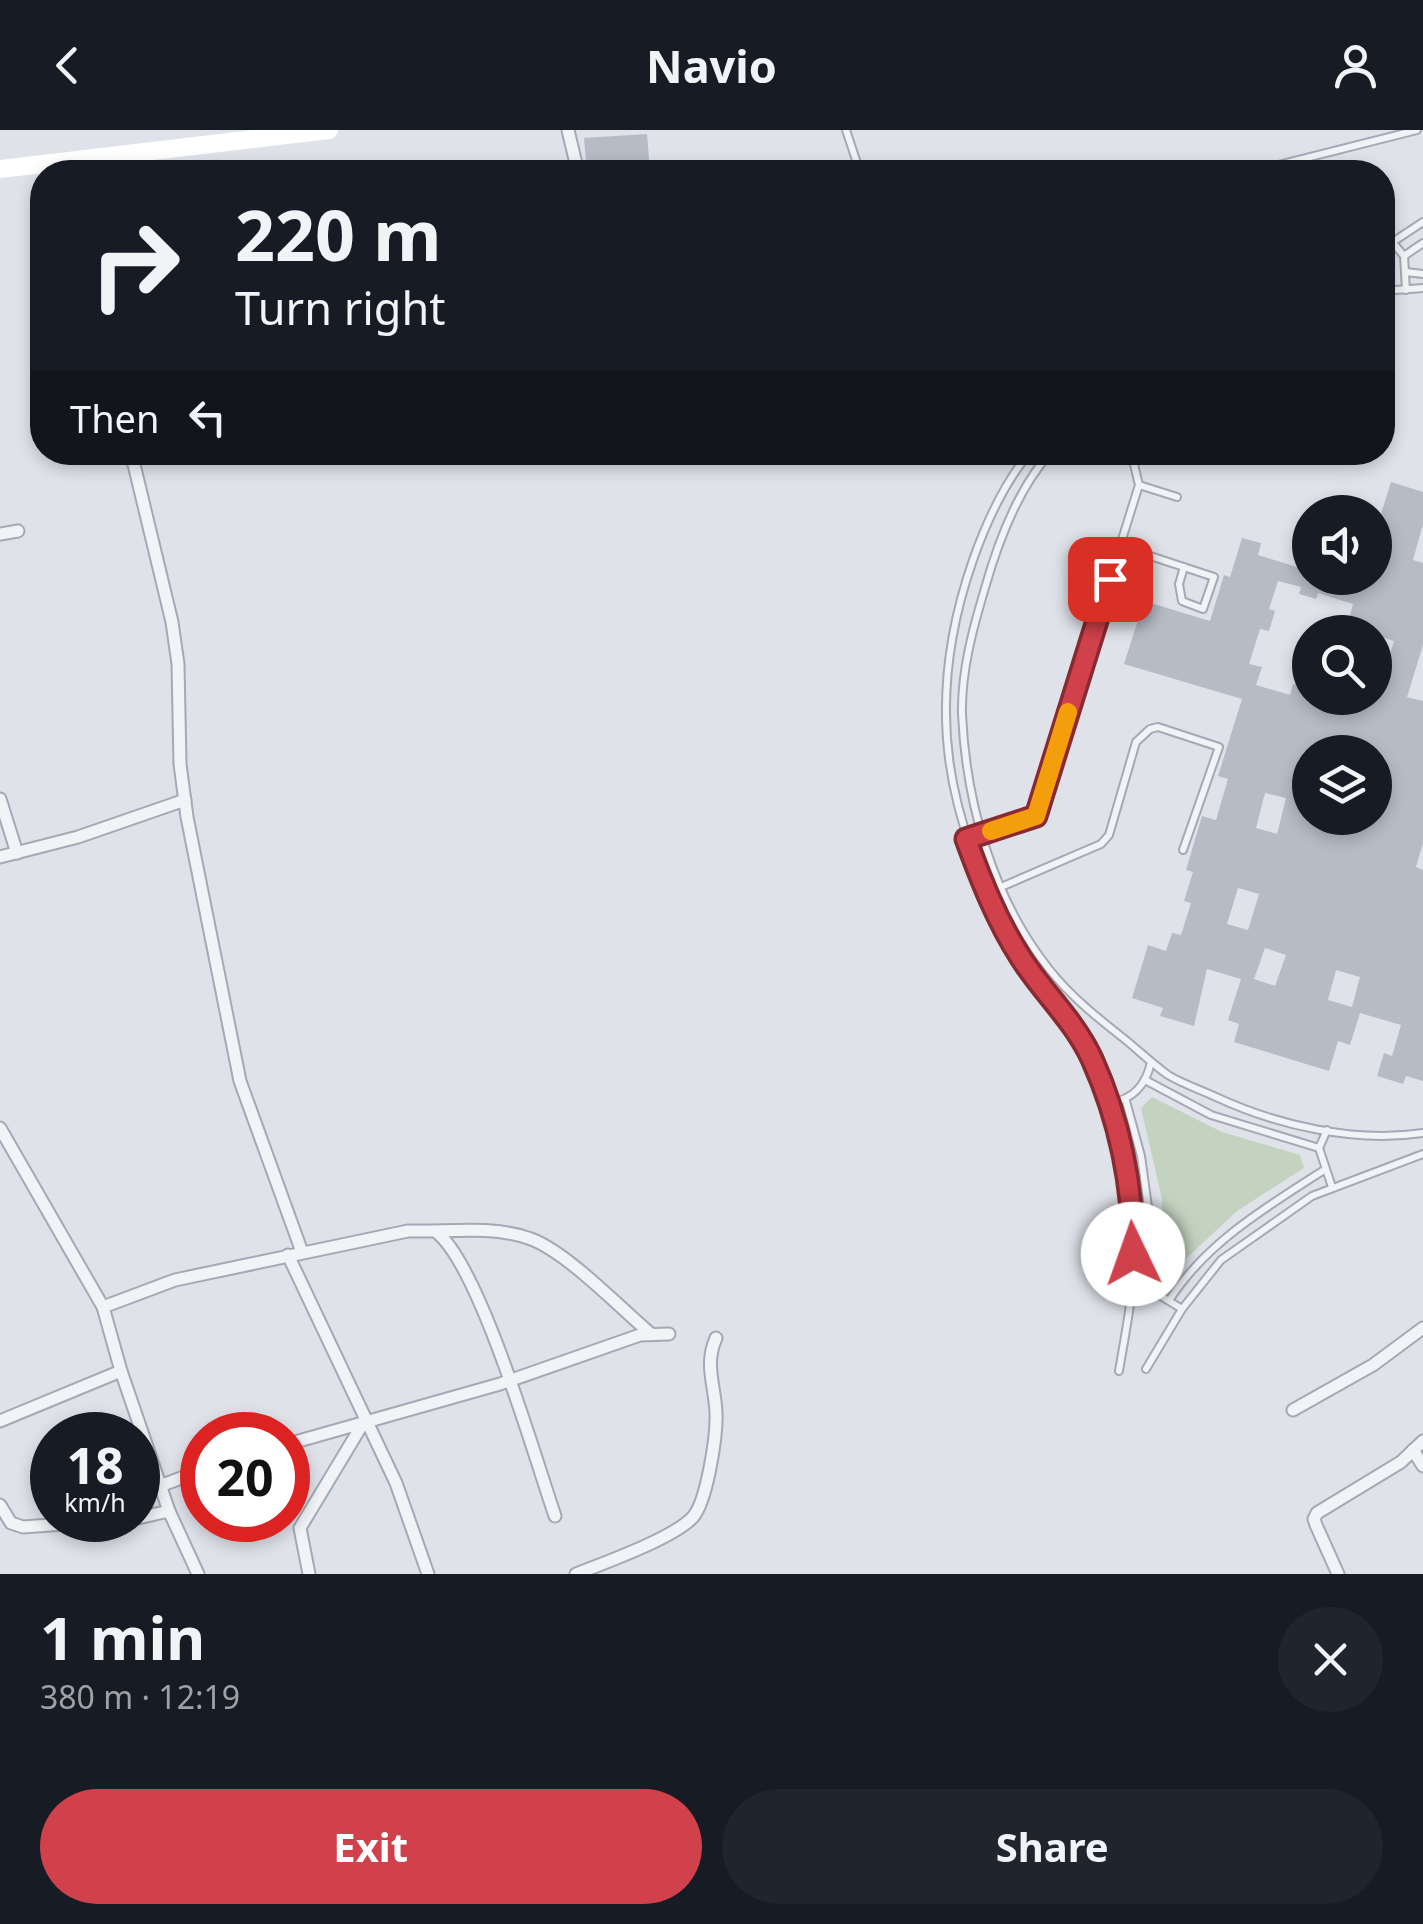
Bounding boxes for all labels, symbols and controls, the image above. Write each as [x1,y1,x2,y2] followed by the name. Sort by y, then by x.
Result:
[646,35,777,96] text: Navio
[40,38,95,93] icon: back
[1328,38,1383,93] icon: person
[235,186,442,282] text: 220 m
[70,200,200,330] icon: right
[235,277,446,338] text: Turn right
[180,390,235,445] icon: left
[70,392,160,444] text: Then
[1292,495,1392,835] map controls
[1292,495,1392,595] button: sound
[1068,537,1153,622] pin
[1083,552,1138,607] icon: arrive
[1292,615,1392,715] button: search
[1292,735,1392,835] button: layers
[1081,1202,1185,1306] position arrow
[180,1412,310,1542] speed limit sign: 20
[66,1431,124,1499] text: 18
[64,1485,126,1519] text: km/h
[40,1596,205,1678] text: 1 min
[1278,1607,1383,1712] button: close
[40,1675,240,1718] text: 380 m · 12:19
[40,1789,702,1904] button: Exit
[722,1789,1383,1904] button: Share

